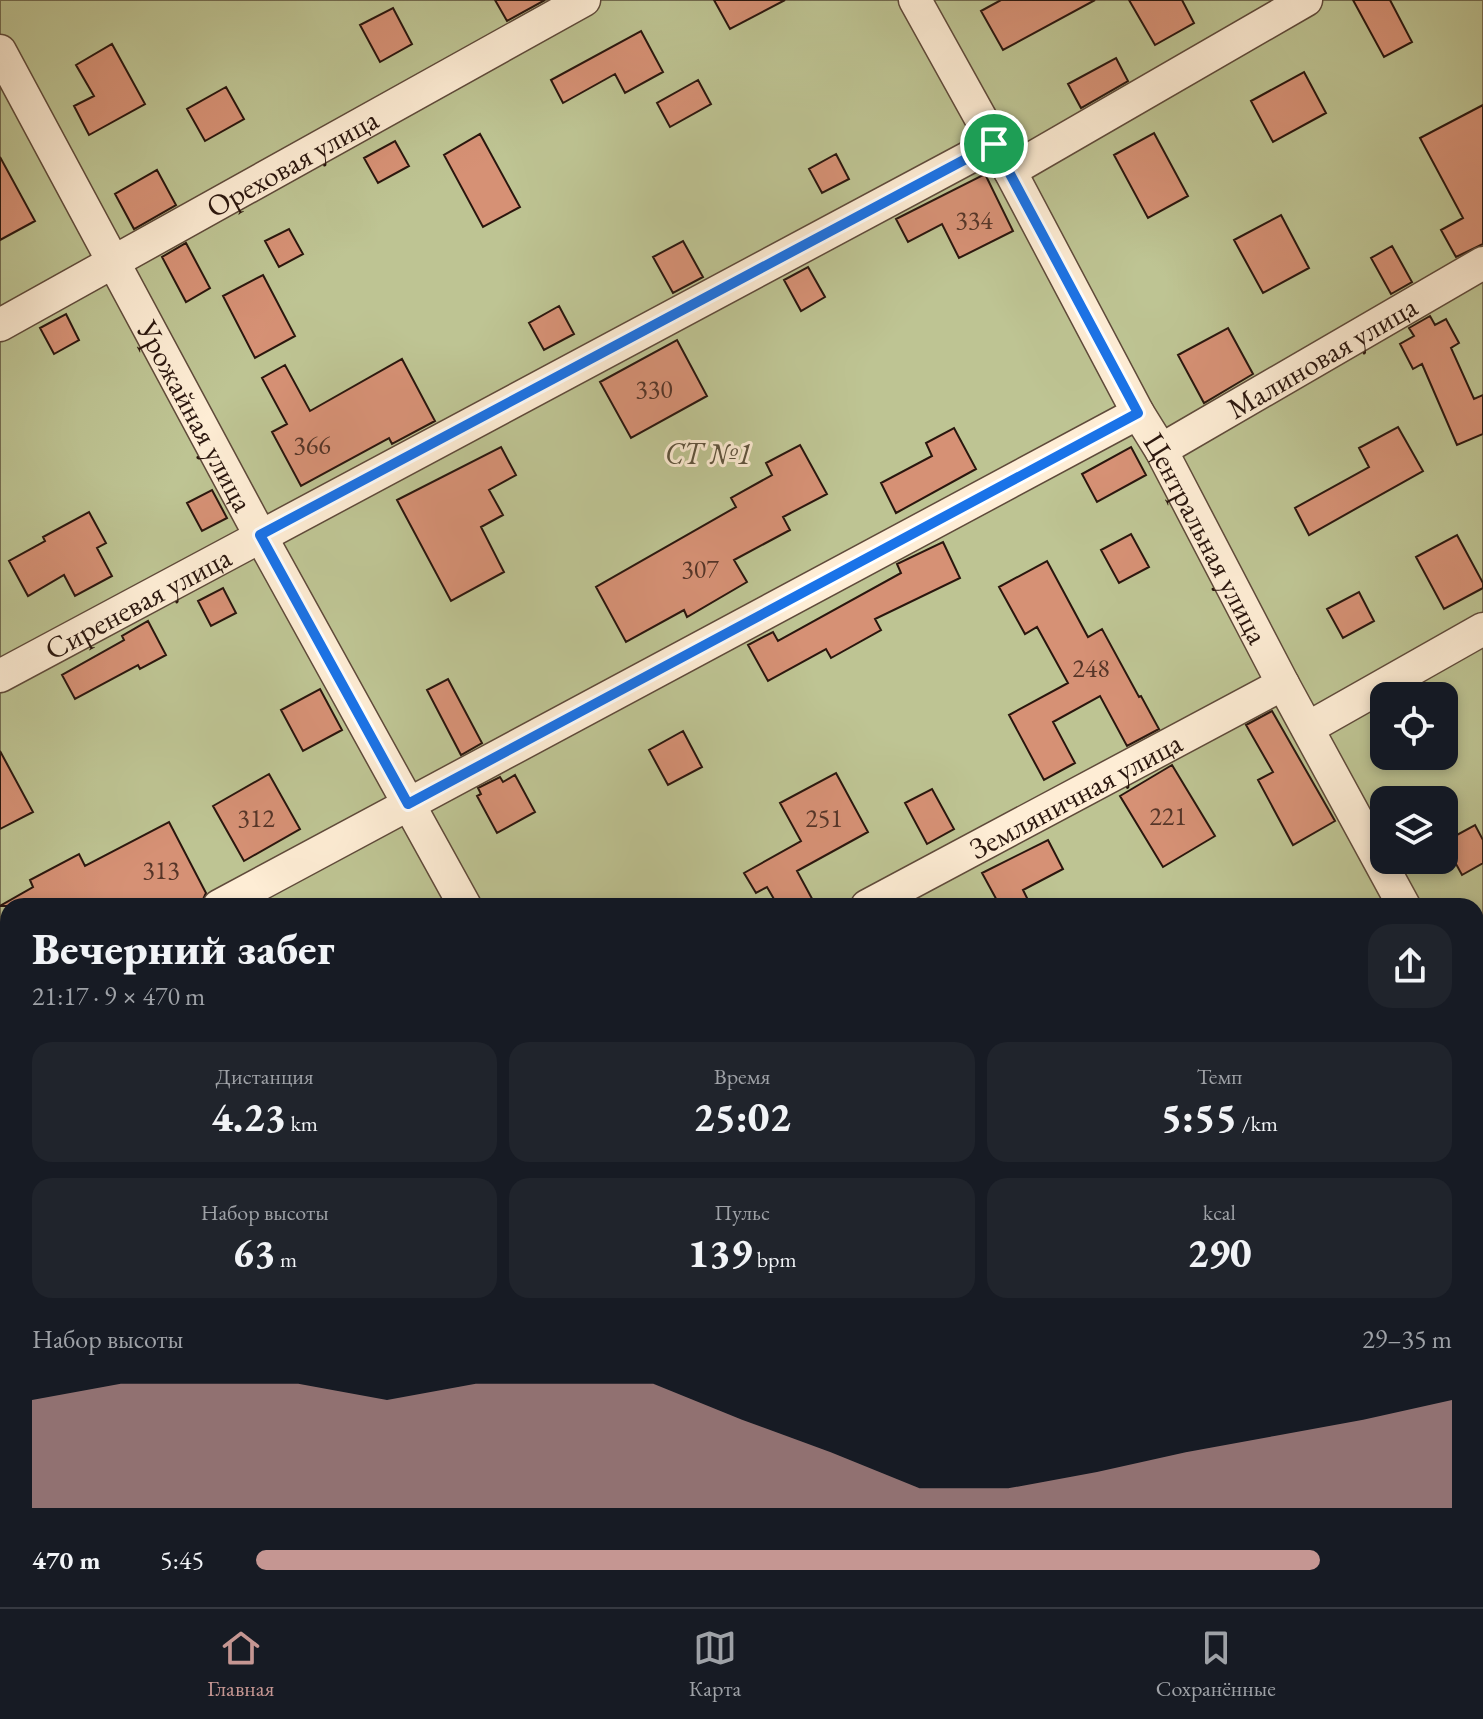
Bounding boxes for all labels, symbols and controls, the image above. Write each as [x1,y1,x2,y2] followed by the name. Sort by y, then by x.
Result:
[199,99,385,226] street label: Ореховая улица
[960,110,1028,178] pin
[972,122,1016,166] icon: arrive
[955,203,993,237] house number: 334
[1220,286,1424,427] street label: Малиновая улица
[128,312,263,518] street label: Урожайная улица
[635,372,673,406] house number: 330
[1135,425,1278,650] street label: Центральная улица
[293,428,331,462] house number: 366
[665,434,751,473] park label: СТ №1
[38,537,238,668] street label: Сиреневая улица
[681,552,719,586] house number: 307
[1072,651,1110,685] house number: 248
[1370,682,1458,874] map controls
[1370,682,1458,770] button: locate
[962,722,1188,868] street label: Земляничная улица
[1370,786,1458,874] button: layers
[1149,799,1187,833] house number: 221
[237,801,275,835] house number: 312
[805,801,843,835] house number: 251
[142,853,180,887] house number: 313
[32,920,335,977] text: Вечерний забег
[1368,924,1452,1008] button: share
[32,979,205,1013] text: 21:17 · 9 × 470 m
[216,1062,314,1091] text: Дистанция
[714,1062,770,1091] text: Время
[1196,1062,1242,1091] text: Темп
[211,1091,286,1143] text: 4.23
[693,1091,791,1143] text: 25:02
[1161,1091,1237,1143] text: 5:55
[286,1109,318,1138] text: km
[1237,1109,1278,1138] text: /km
[201,1198,329,1227] text: Набор высоты
[714,1198,770,1227] text: Пульс
[1203,1198,1236,1227] text: kcal
[232,1227,276,1279] text: 63
[687,1227,752,1279] text: 139
[1187,1227,1252,1279] text: 290
[276,1245,297,1274] text: m
[752,1245,797,1274] text: bpm
[32,1322,183,1356] text: Набор высоты
[1362,1322,1452,1356] text: 29–35 m
[32,1543,100,1577] text: 470 m
[160,1543,204,1577] text: 5:45
[207,1626,274,1703] tab: Главная
[689,1626,741,1703] tab: Карта
[1156,1626,1276,1703] tab: Сохранённые

